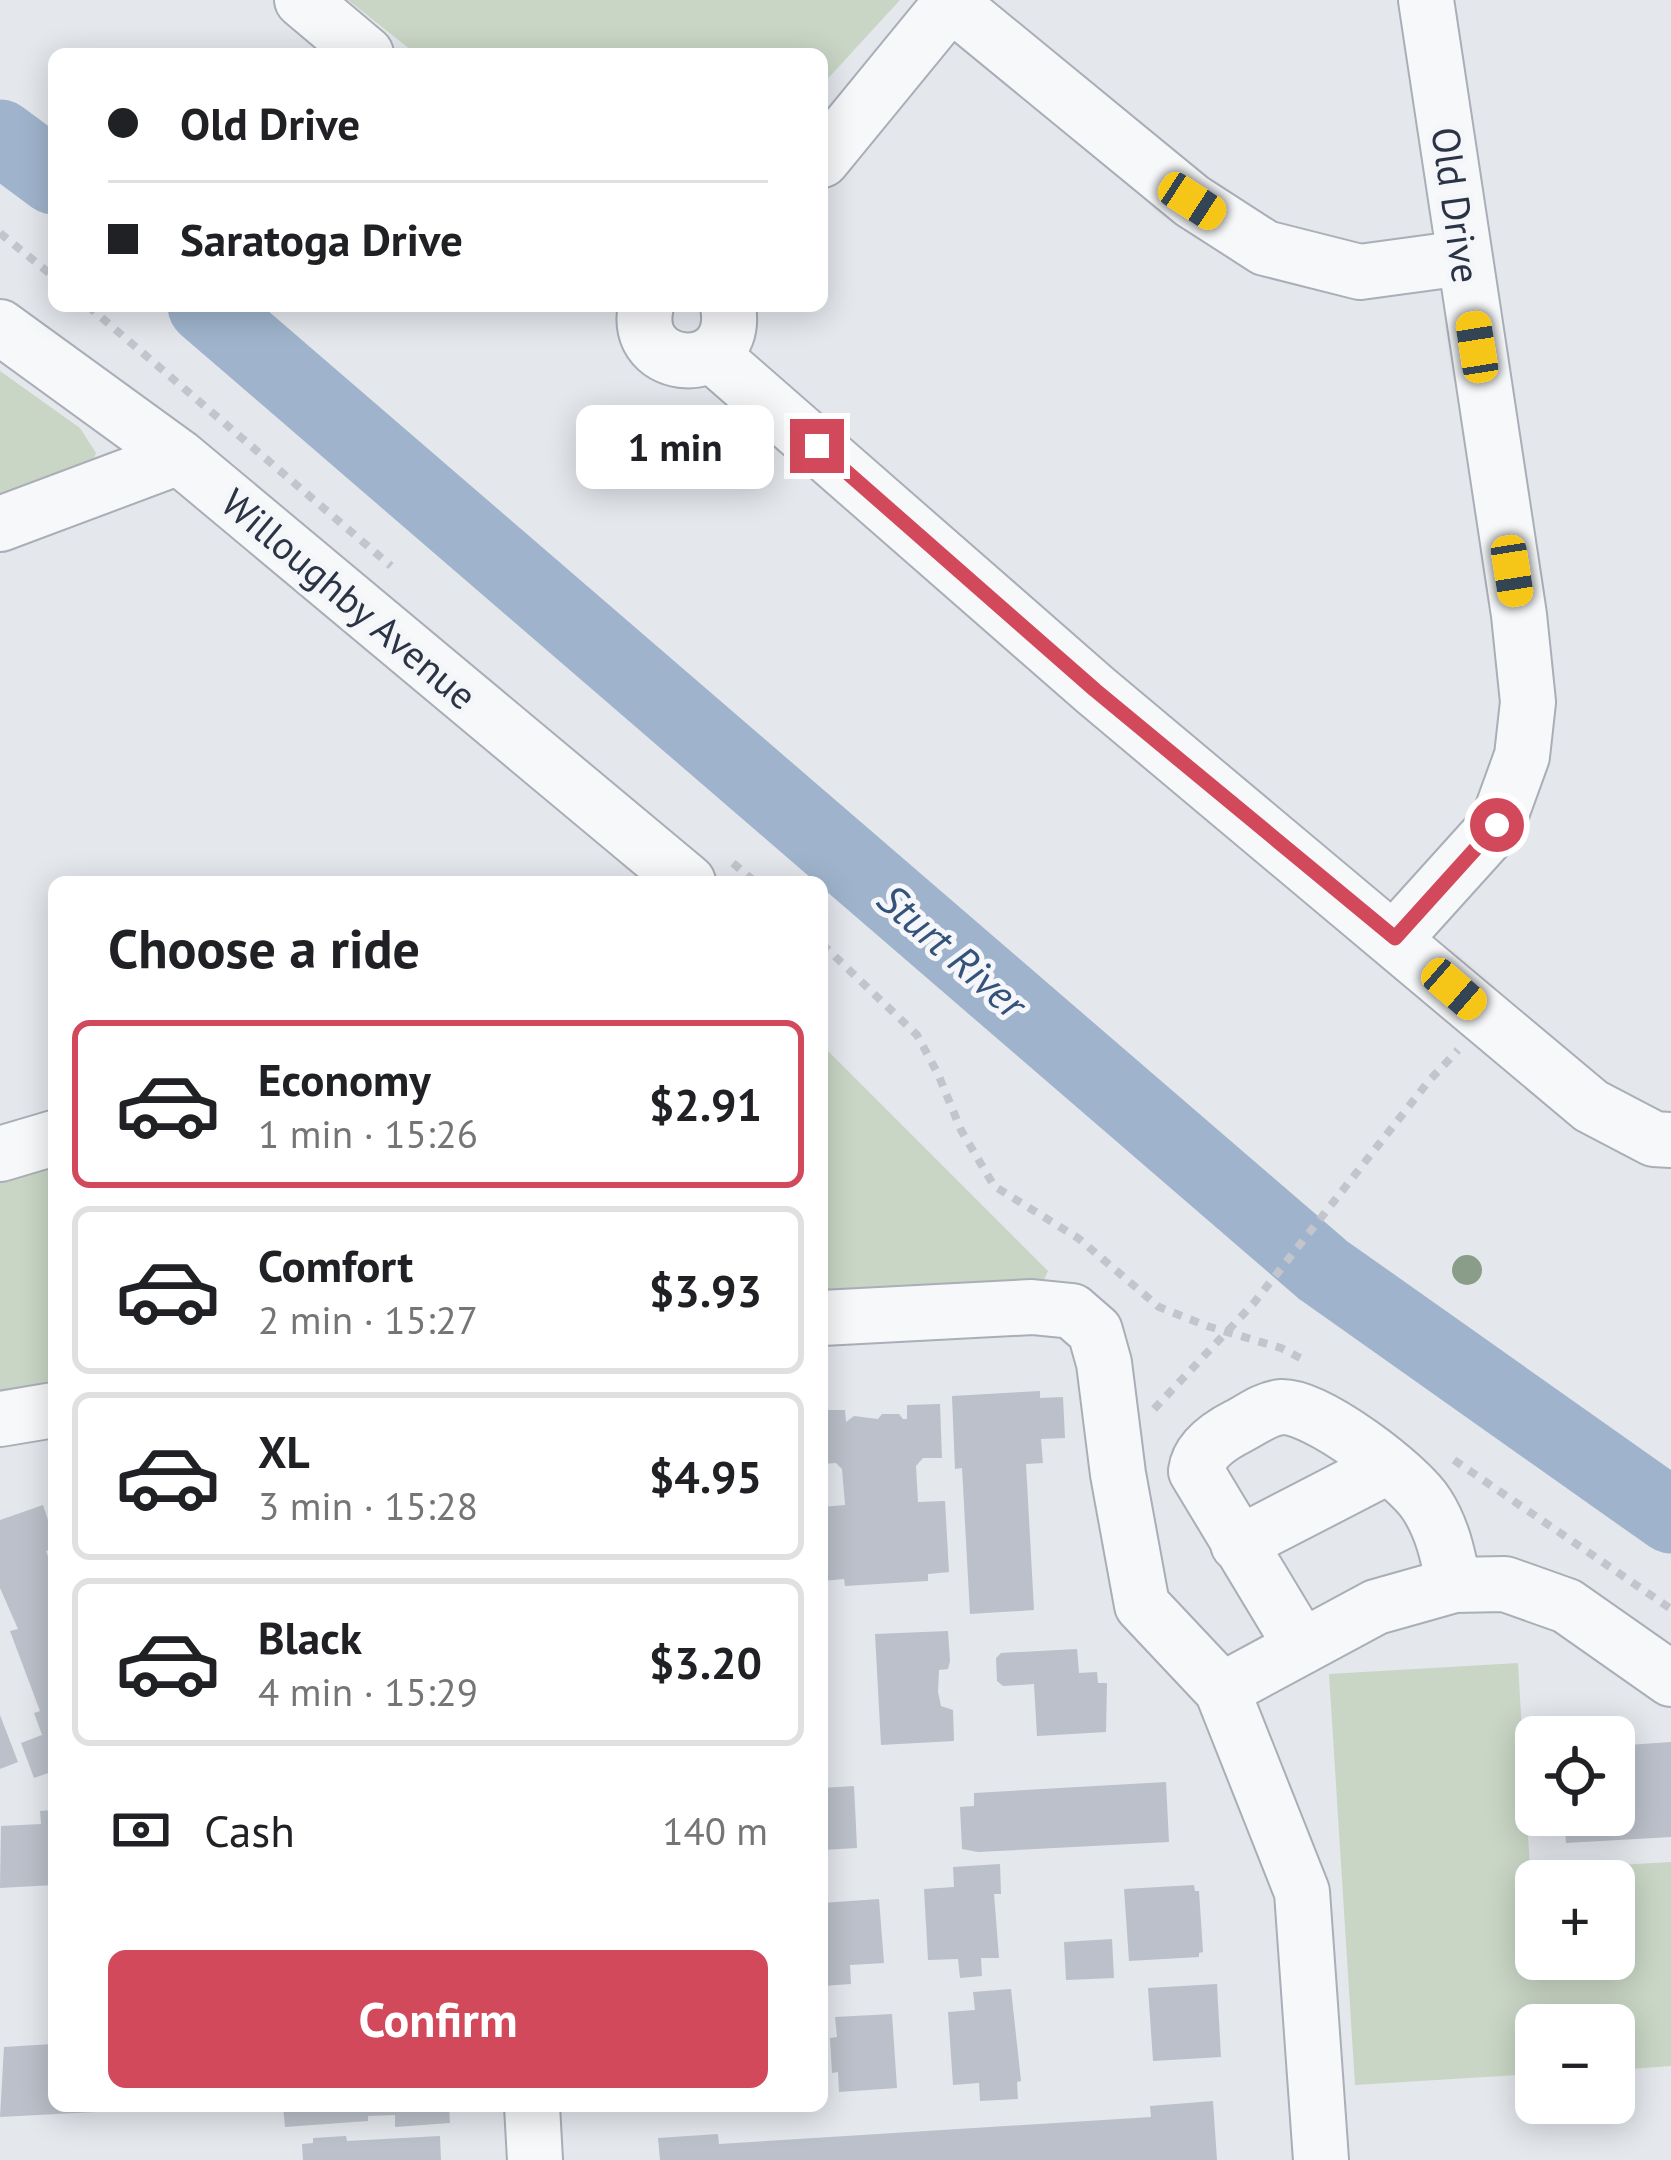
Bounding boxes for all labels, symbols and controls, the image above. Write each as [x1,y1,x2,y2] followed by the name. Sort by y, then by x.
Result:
[180,94,360,152] text: Old Drive
[1420,124,1493,286] street label: Old Drive
[1152,166,1232,236] car
[180,210,463,268] text: Saratoga Drive
[1454,309,1500,385] car
[577,404,775,488] callout: 1 min
[790,419,844,473] route end
[627,421,723,472] text: 1 min
[211,477,488,720] street label: Willoughby Avenue
[1489,533,1535,609] car
[1470,798,1524,852] route start
[867,871,1040,1032] water label: Sturt River
[108,913,420,983] text: Choose a ride
[1415,952,1493,1026] car
[114,1050,222,1158] icon: car
[258,1050,431,1108] text: Economy
[649,1075,762,1133] text: $2.91
[258,1108,478,1159] text: 1 min · 15:26
[114,1236,222,1344] icon: car
[258,1236,413,1294] text: Comfort
[649,1261,762,1319] text: $3.93
[258,1294,478,1345] text: 2 min · 15:27
[114,1422,222,1530] icon: car
[258,1422,310,1480] text: XL
[649,1447,762,1505] text: $4.95
[258,1480,478,1531] text: 3 min · 15:28
[114,1608,222,1716] icon: car
[258,1608,362,1666] text: Black
[649,1633,762,1691] text: $3.20
[258,1666,478,1717] text: 4 min · 15:29
[1515,1716,1635,2124] map controls
[1515,1716,1635,1836] button: locate
[108,1797,174,1863] icon: cash
[204,1801,295,1859] text: Cash
[662,1805,768,1856] text: 140 m
[1515,1860,1635,1980] button: +
[108,1950,768,2088] button: Confirm
[1515,2004,1635,2124] button: −

